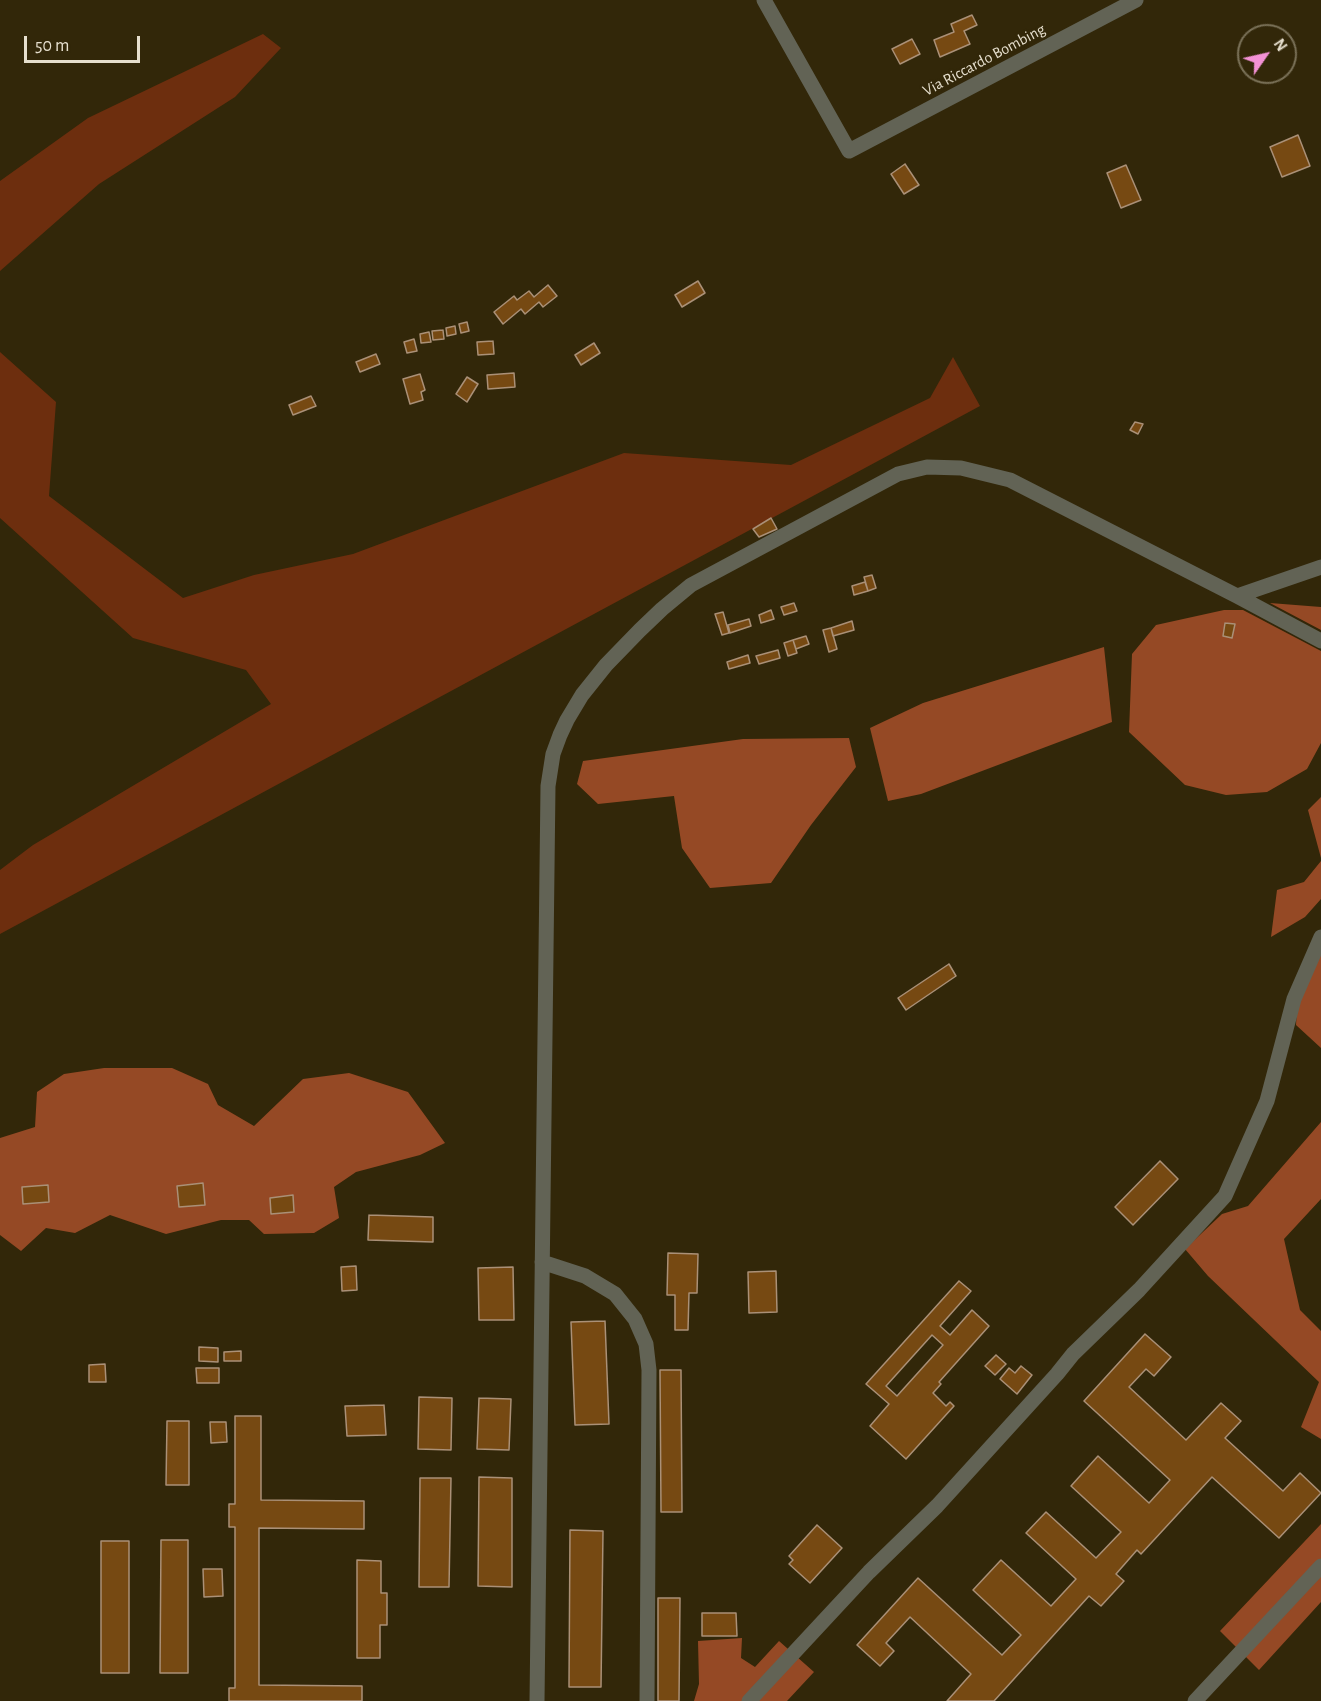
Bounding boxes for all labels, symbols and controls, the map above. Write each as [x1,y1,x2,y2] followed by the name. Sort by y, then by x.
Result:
[919,20,1049,100] street label: Via Riccardo Bombing
[27,24,142,62] scale bar
[1237,24,1297,84] north arrow
[1271,36,1290,54] text: N
[35,37,69,55] text: 50 m

